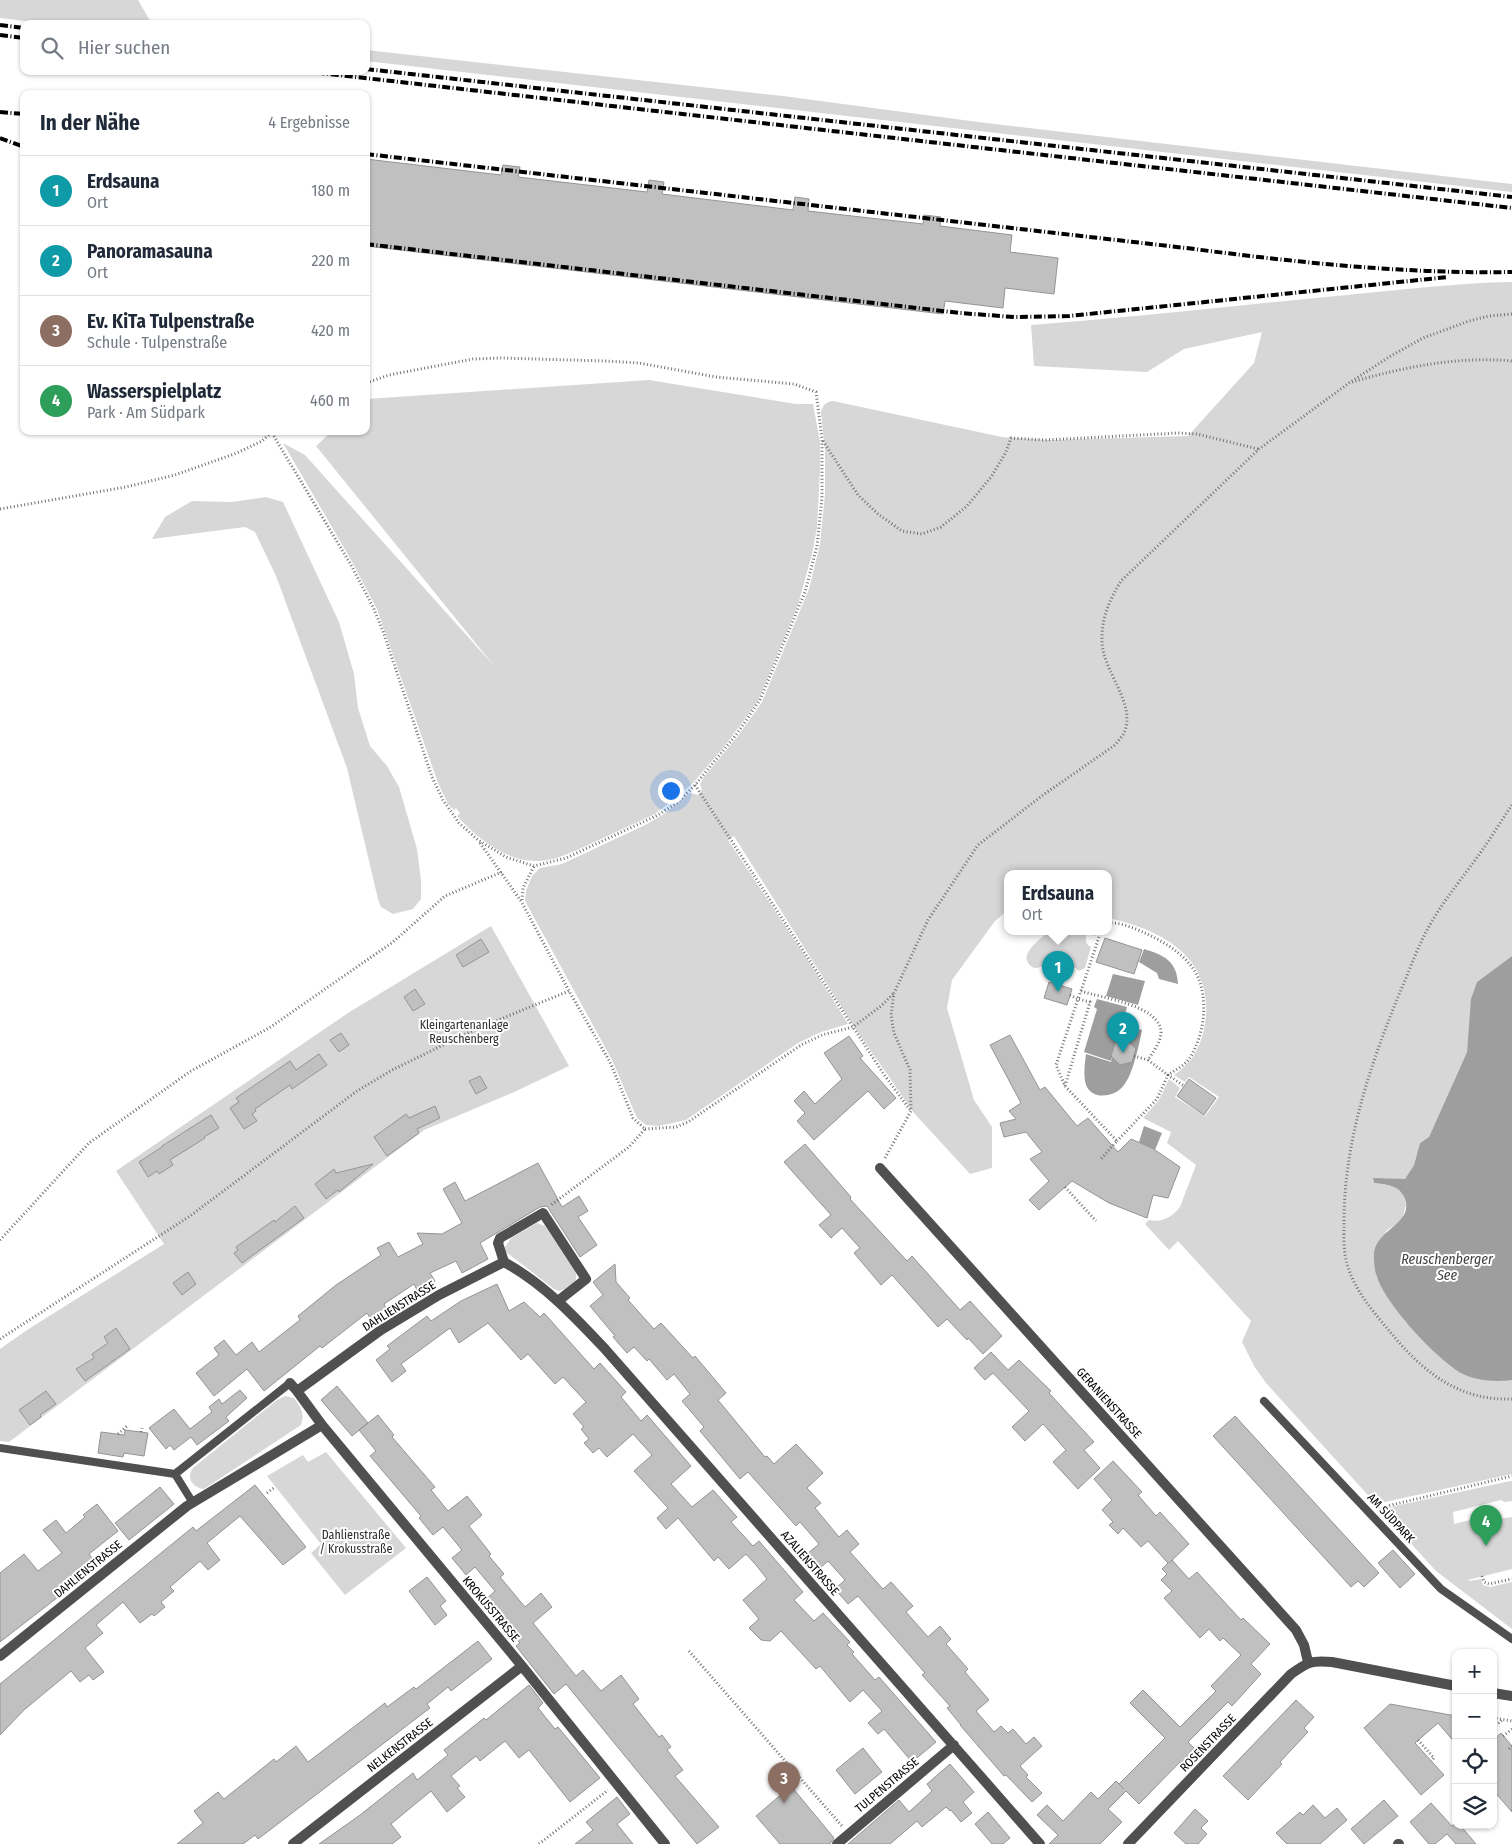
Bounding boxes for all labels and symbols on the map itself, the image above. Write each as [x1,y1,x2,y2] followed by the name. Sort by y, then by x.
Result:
[658,778,684,804] your location
[1042,951,1074,992] pin: 1
[1107,1012,1139,1053] pin: 2
[420,1018,508,1046] park label: Kleingartenanlage Reuschenberg
[1401,1251,1494,1284] water label: Reuschenberger See
[360,1278,438,1334] street label: DAHLIENSTRASSE
[1074,1365,1145,1441] street label: GERANIENSTRASSE
[1365,1489,1419,1546] street label: AM SÜDPARK
[1470,1505,1502,1546] pin: 4
[320,1528,392,1556] park label: Dahlienstraße / Krokusstraße
[778,1528,842,1598] street label: AZALIENSTRASSE
[51,1537,125,1601] street label: DAHLIENSTRASSE
[460,1574,523,1645] street label: KROKUSSTRASSE
[1177,1711,1239,1775] street label: ROSENSTRASSE
[365,1715,436,1775] street label: NELKENSTRASSE
[852,1754,922,1816] street label: TULPENSTRASSE
[768,1762,800,1803] pin: 3

